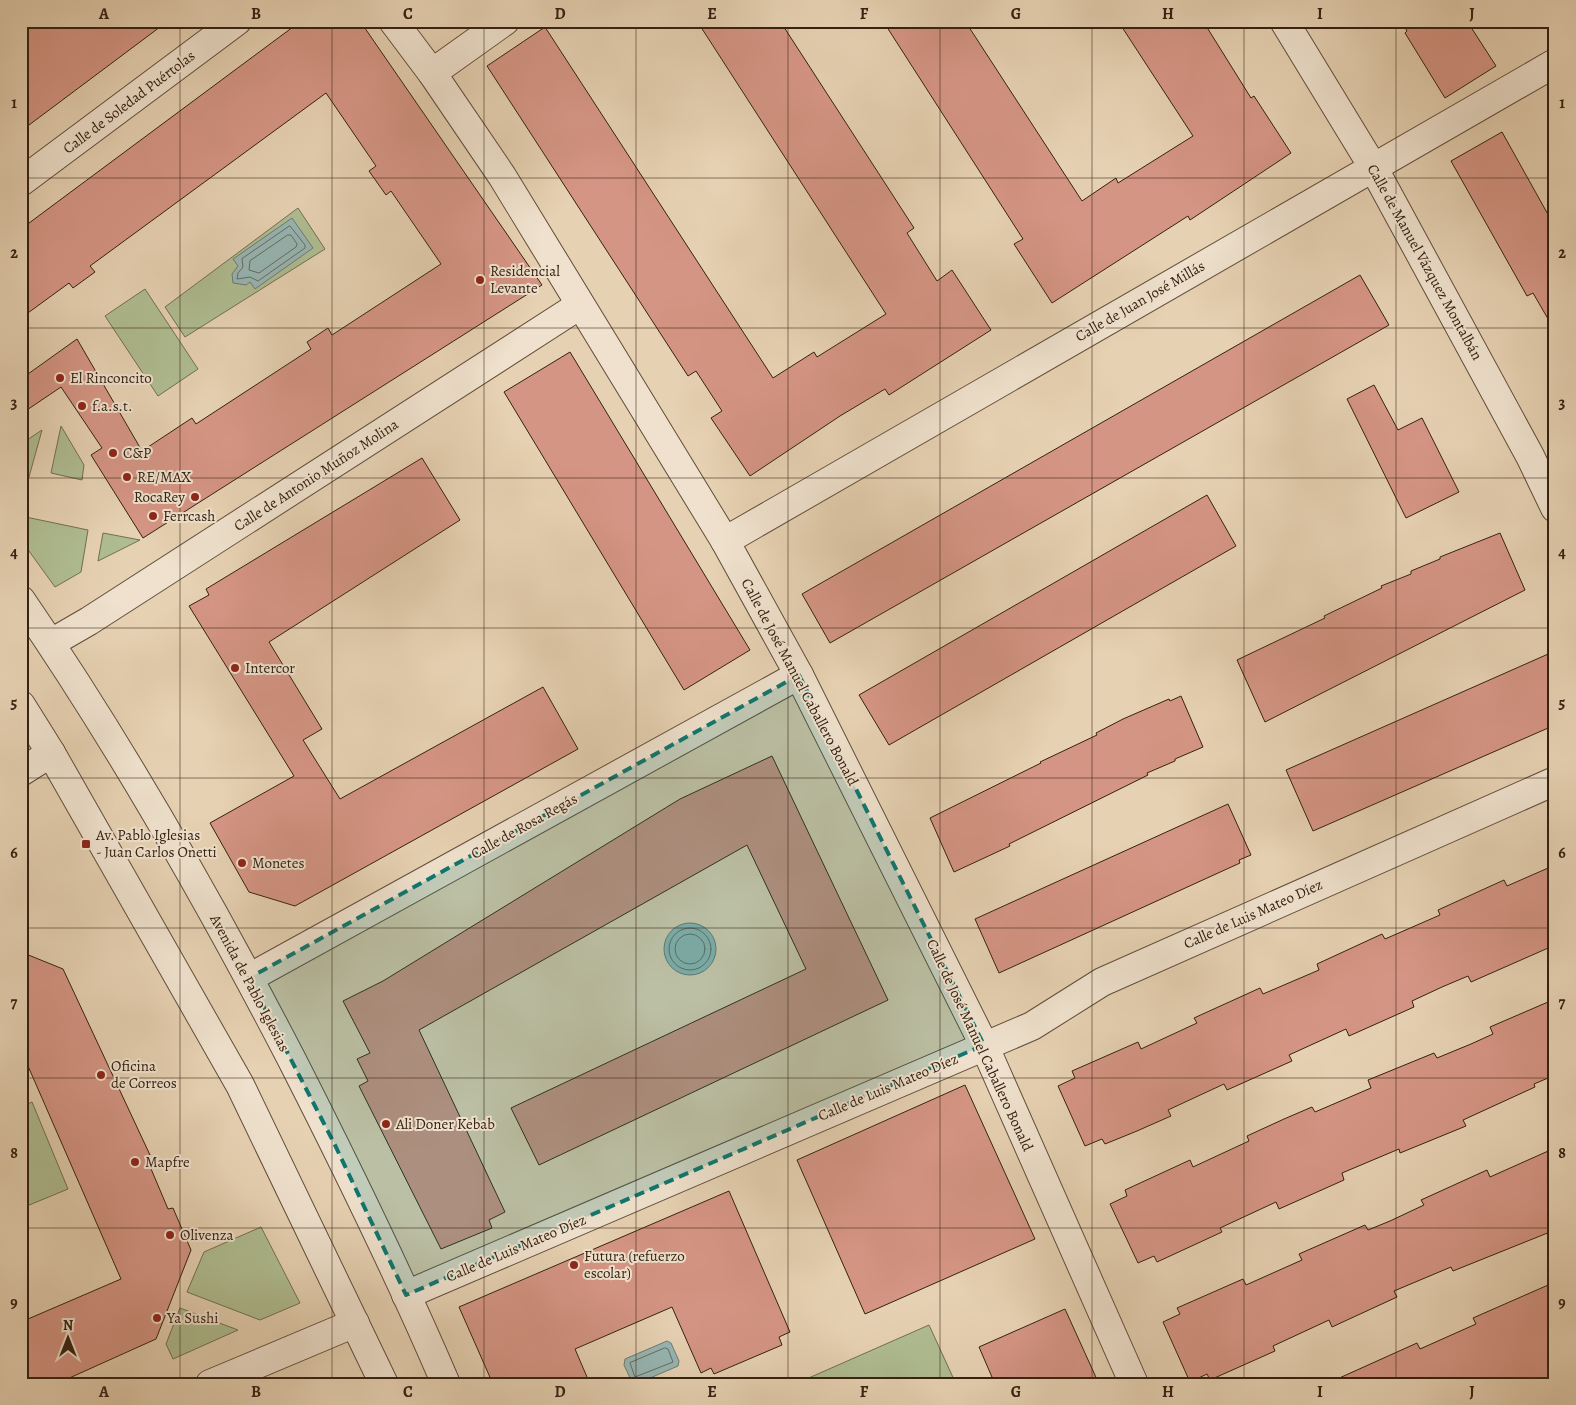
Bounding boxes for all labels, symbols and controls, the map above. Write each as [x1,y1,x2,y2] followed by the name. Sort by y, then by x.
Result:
[98,3,110,25] text: A
[251,3,261,25] text: B
[403,3,413,25] text: C
[554,3,566,25] text: D
[707,3,717,25] text: E
[860,3,869,25] text: F
[1011,3,1021,25] text: G
[1162,3,1174,25] text: H
[1317,3,1323,25] text: I
[1469,3,1475,25] text: J
[59,46,199,158] street label: Calle de Soledad Puértolas
[11,92,17,114] text: 1
[1559,92,1565,114] text: 1
[1363,160,1487,364] street label: Calle de Manuel Vázquez Montalbán
[10,242,18,264] text: 2
[1558,242,1566,264] text: 2
[1072,256,1208,346] street label: Calle de Juan José Millás
[490,261,560,298] place label: Residencial Levante
[474,274,486,286] marker: Residencial Levante
[70,368,152,388] place label: El Rinconcito
[54,372,66,384] marker: El Rinconcito
[11,392,18,414] text: 3
[1559,392,1566,414] text: 3
[92,396,132,416] place label: f.a.s.t.
[76,400,88,412] marker: f.a.s.t.
[230,414,402,536] street label: Calle de Antonio Muñoz Molina
[123,443,151,463] place label: C&P
[107,447,119,459] marker: C&P
[137,467,191,487] place label: RE/MAX
[121,471,133,483] marker: RE/MAX
[134,487,185,507] place label: RocaRey
[189,491,201,503] marker: RocaRey
[163,506,215,526] place label: Ferrcash
[147,510,159,522] marker: Ferrcash
[10,542,18,564] text: 4
[1558,542,1566,564] text: 4
[737,575,864,790] street label: Calle de José Manuel Caballero Bonald
[245,658,295,678] place label: Intercor
[229,662,241,674] marker: Intercor
[11,692,18,714] text: 5
[1559,692,1566,714] text: 5
[467,788,581,864] street label: Calle de Rosa Regás
[95,825,217,862] place label: Av. Pablo Iglesias - Juan Carlos Onetti
[80,838,92,850] marker: Av. Pablo Iglesias - Juan Carlos Onetti
[10,842,18,864] text: 6
[1558,842,1566,864] text: 6
[252,853,305,873] place label: Monetes
[236,857,248,869] marker: Monetes
[1180,874,1326,954] street label: Calle de Luis Mateo Díez
[205,910,295,1055] street label: Avenida de Pablo Iglesias
[922,936,1039,1155] street label: Calle de José Manuel Caballero Bonald
[11,992,18,1014] text: 7
[1559,992,1566,1014] text: 7
[815,1048,961,1126] street label: Calle de Luis Mateo Díez
[111,1056,177,1093] place label: Oficina de Correos
[95,1069,107,1081] marker: Oficina de Correos
[395,1114,495,1134] place label: Ali Doner Kebab
[380,1118,392,1130] marker: Ali Doner Kebab
[10,1142,18,1164] text: 8
[1558,1142,1566,1164] text: 8
[145,1152,190,1172] place label: Mapfre
[129,1156,141,1168] marker: Mapfre
[443,1209,589,1287] street label: Calle de Luis Mateo Díez
[180,1225,234,1245] place label: Olivenza
[164,1229,176,1241] marker: Olivenza
[584,1246,685,1283] place label: Futura (refuerzo escolar)
[568,1259,580,1271] marker: Futura (refuerzo escolar)
[10,1292,18,1314] text: 9
[1558,1292,1566,1314] text: 9
[166,1308,218,1328] place label: Ya Sushi
[42,1312,92,1362] north arrow
[151,1312,163,1324] marker: Ya Sushi
[63,1316,73,1335] text: N
[98,1381,110,1403] text: A
[251,1381,261,1403] text: B
[403,1381,413,1403] text: C
[554,1381,566,1403] text: D
[707,1381,717,1403] text: E
[860,1381,869,1403] text: F
[1011,1381,1021,1403] text: G
[1162,1381,1174,1403] text: H
[1317,1381,1323,1403] text: I
[1469,1381,1475,1403] text: J

